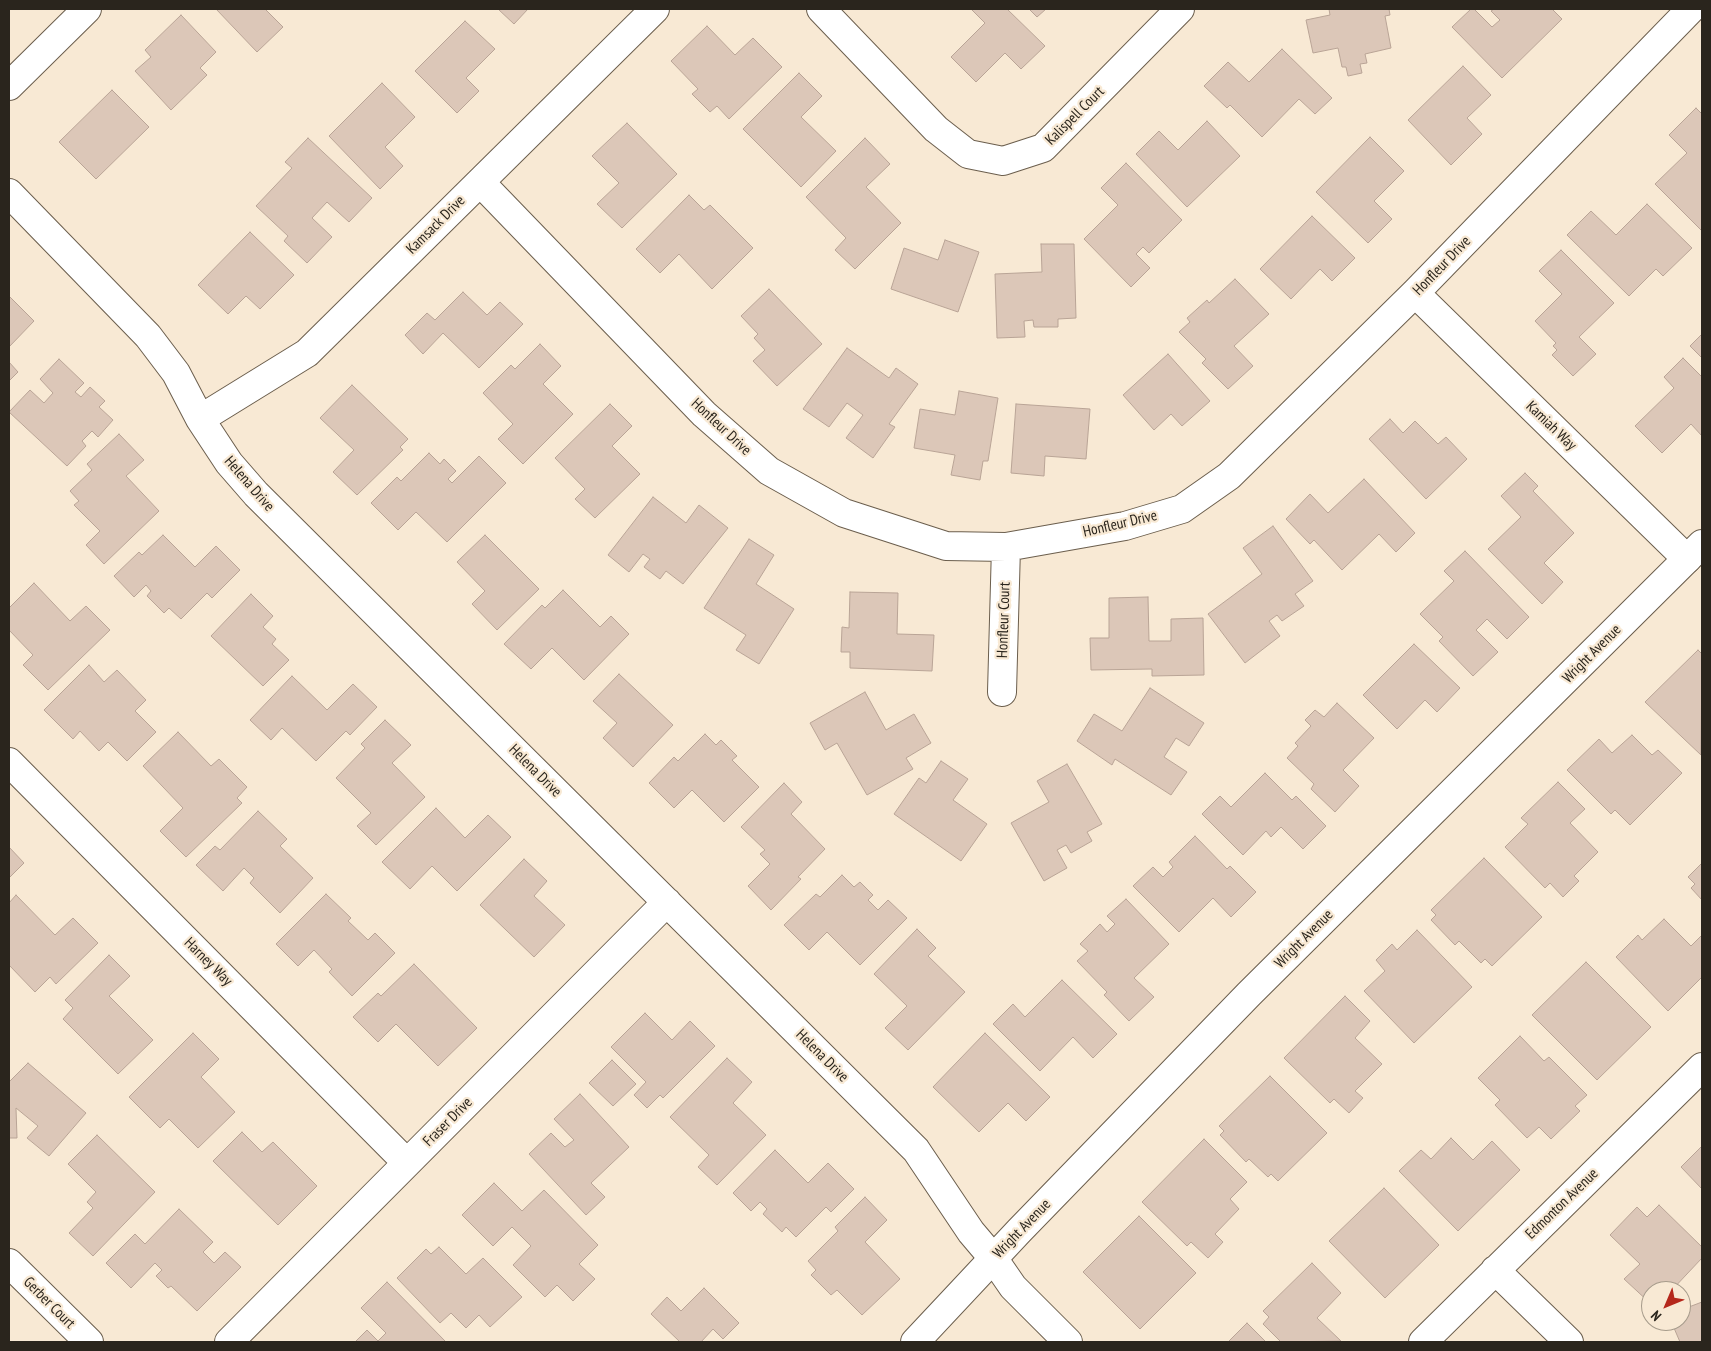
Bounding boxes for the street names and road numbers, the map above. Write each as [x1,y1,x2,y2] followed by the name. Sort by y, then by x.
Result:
[1042,83,1108,149] street label: Kalispell Court
[403,192,469,258] street label: Kamsack Drive
[1409,233,1475,299] street label: Honfleur Drive
[687,395,755,459] street label: Honfleur Drive
[1522,398,1580,454] street label: Kamiah Way
[220,453,278,515] street label: Helena Drive
[1081,507,1159,541] street label: Honfleur Drive
[994,582,1014,658] street label: Honfleur Court
[1559,621,1625,687] street label: Wright Avenue
[505,741,565,801] street label: Helena Drive
[1271,906,1337,972] street label: Wright Avenue
[180,934,236,990] street label: Harney Way
[792,1026,852,1086] street label: Helena Drive
[420,1094,476,1150] street label: Fraser Drive
[1522,1165,1602,1243] street label: Edmonton Avenue
[989,1196,1055,1262] street label: Wright Avenue
[19,1273,79,1333] street label: Gerber Court

